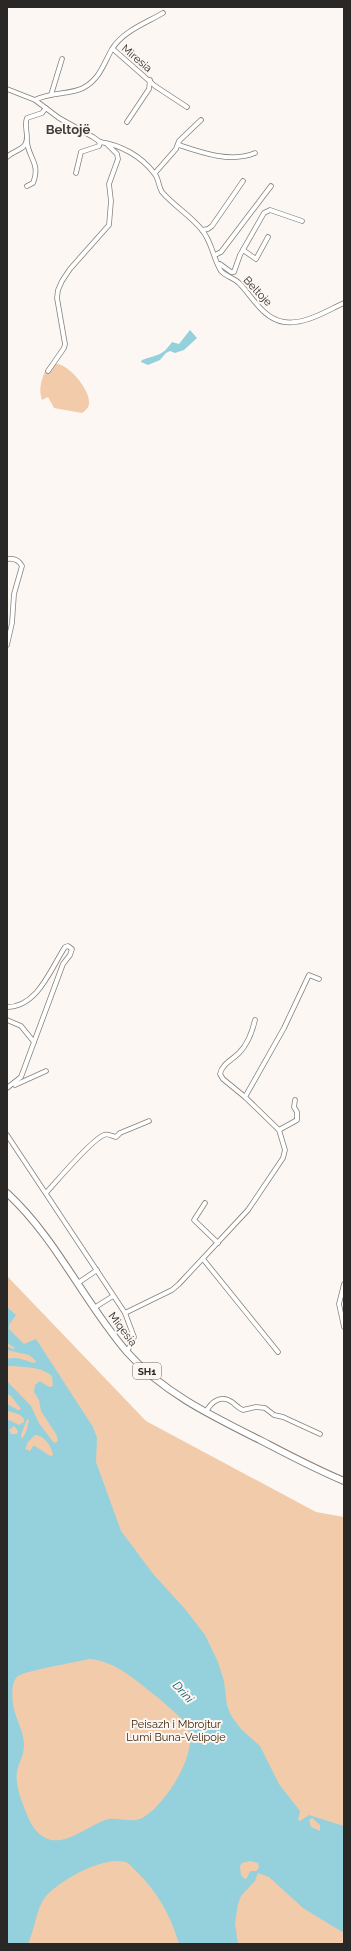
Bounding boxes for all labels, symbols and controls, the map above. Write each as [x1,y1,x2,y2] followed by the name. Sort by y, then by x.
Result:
[119,42,155,75] street label: Miresia
[46,122,91,137] district label: Beltojë
[241,274,275,309] street label: Beltoje
[106,1310,140,1349] street label: Miqesia
[133,1363,161,1379] road number: SH1
[170,1678,197,1706] water label: Drini
[126,1718,226,1744] park label: Peisazh i Mbrojtur Lumi Buna-Velipoje

